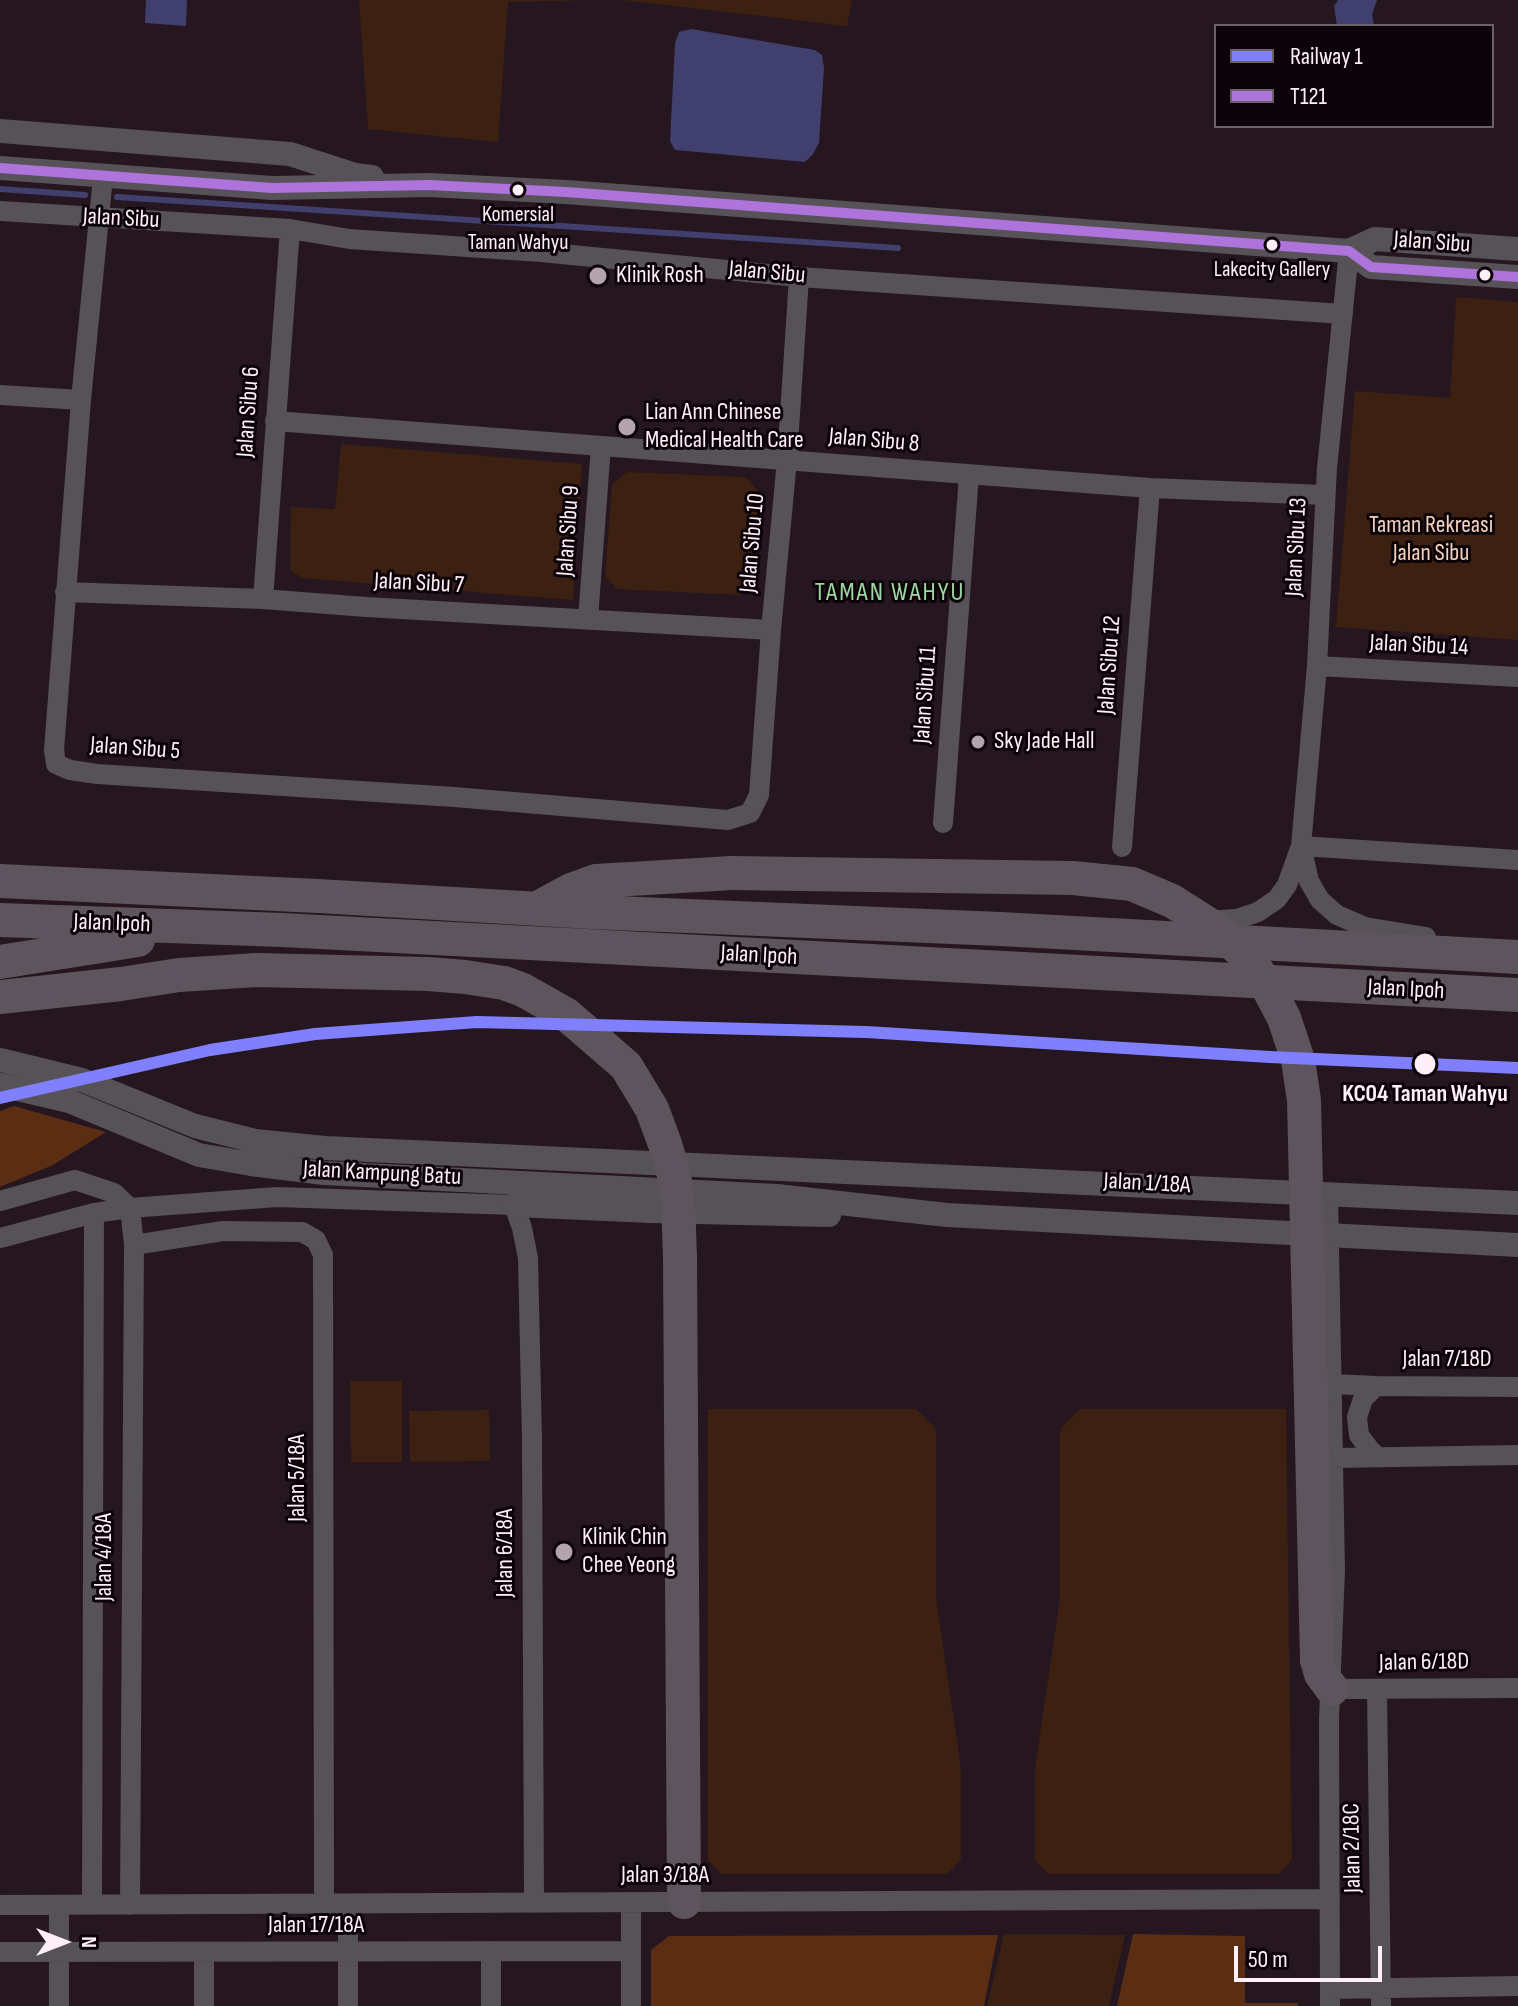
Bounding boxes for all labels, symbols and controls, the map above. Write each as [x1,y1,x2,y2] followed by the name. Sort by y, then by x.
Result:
[1214,24,1494,128] legend
[1290,42,1363,71] text: Railway 1
[1290,82,1327,111] text: T121
[510,182,526,198] marker: Komersial Taman Wahyu
[468,202,568,254] place label: Komersial Taman Wahyu
[82,203,160,235] street label: Jalan Sibu
[1393,226,1471,260] street label: Jalan Sibu
[1264,237,1280,253] marker: Lakecity Gallery
[728,255,806,291] street label: Jalan Sibu
[1214,257,1330,283] place label: Lakecity Gallery
[616,262,704,290] place label: Klinik Rosh
[587,265,609,287] marker: Klinik Rosh
[1477,267,1493,283] unlabelled marker
[231,366,267,458] street label: Jalan Sibu 6
[645,399,804,455] place label: Lian Ann Chinese Medical Health Care
[616,416,638,438] marker: Lian Ann Chinese Medical Health Care
[827,423,921,459] street label: Jalan Sibu 8
[551,485,587,577] street label: Jalan Sibu 9
[734,492,772,594] street label: Jalan Sibu 10
[1280,497,1314,597] street label: Jalan Sibu 13
[1369,512,1493,568] park label: Taman Rekreasi Jalan Sibu
[373,567,465,601] street label: Jalan Sibu 7
[815,577,965,609] district label: TAMAN WAHYU
[1092,615,1128,715] street label: Jalan Sibu 12
[1369,629,1469,663] street label: Jalan Sibu 14
[908,645,944,745] street label: Jalan Sibu 11
[994,728,1095,756] place label: Sky Jade Hall
[89,731,181,767] street label: Jalan Sibu 5
[969,733,987,751] marker: Sky Jade Hall
[73,908,151,940] street label: Jalan Ipoh
[720,940,798,972] street label: Jalan Ipoh
[1367,974,1445,1006] street label: Jalan Ipoh
[1412,1051,1438,1077] marker: KC04 Taman Wahyu
[1342,1081,1508,1109] place label: KC04 Taman Wahyu
[302,1155,462,1193] street label: Jalan Kampung Batu
[1103,1167,1191,1201] street label: Jalan 1/18A
[1402,1346,1492,1374] street label: Jalan 7/18D
[284,1434,312,1522] street label: Jalan 5/18A
[492,1509,520,1597] street label: Jalan 6/18A
[91,1513,119,1601] street label: Jalan 4/18A
[582,1524,675,1580] place label: Klinik Chin Chee Yeong
[553,1541,575,1563] marker: Klinik Chin Chee Yeong
[1379,1648,1469,1678] street label: Jalan 6/18D
[1338,1803,1368,1893] street label: Jalan 2/18C
[621,1862,709,1890] street label: Jalan 3/18A
[24,1902,104,1982] north arrow
[268,1912,364,1940] street label: Jalan 17/18A
[1238,1930,1386,1980] scale bar
[75,1936,102,1948] text: N
[1248,1945,1288,1974] text: 50 m

